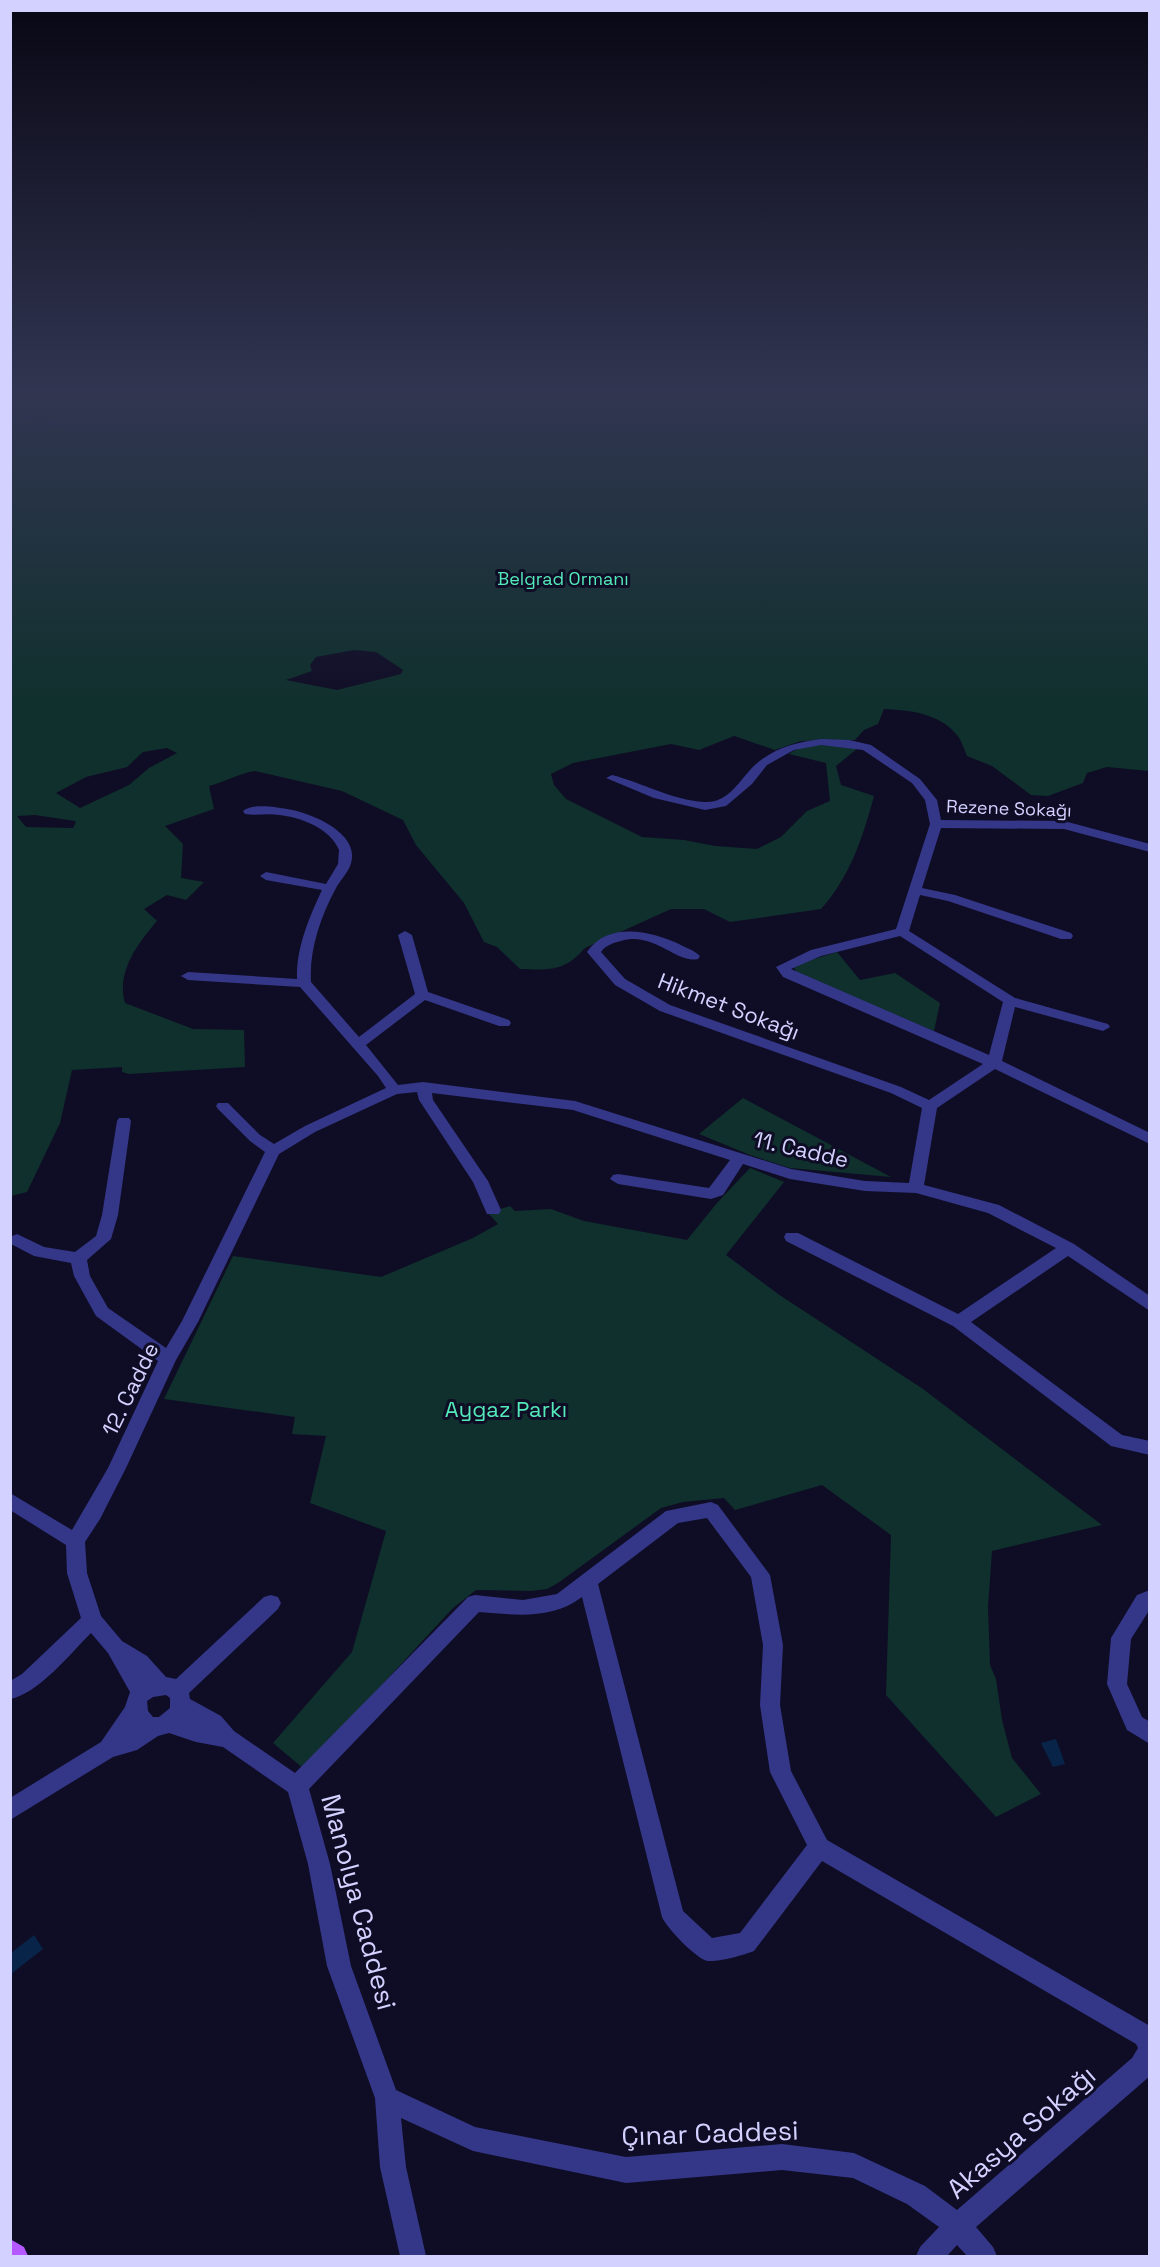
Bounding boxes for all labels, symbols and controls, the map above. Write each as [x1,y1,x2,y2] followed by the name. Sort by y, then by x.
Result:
[497,567,629,590] park label: Belgrad Ormanı
[946,794,1072,822] street label: Rezene Sokağı
[654,966,804,1046] street label: Hikmet Sokağı
[751,1124,851,1174] street label: 11. Cadde
[95,1338,165,1440] street label: 12. Cadde
[445,1395,567,1423] park label: Aygaz Parkı
[313,1790,405,2014] street label: Manolya Caddesi
[939,2058,1103,2206] street label: Akasya Sokağı
[621,2112,799,2154] street label: Çınar Caddesi

